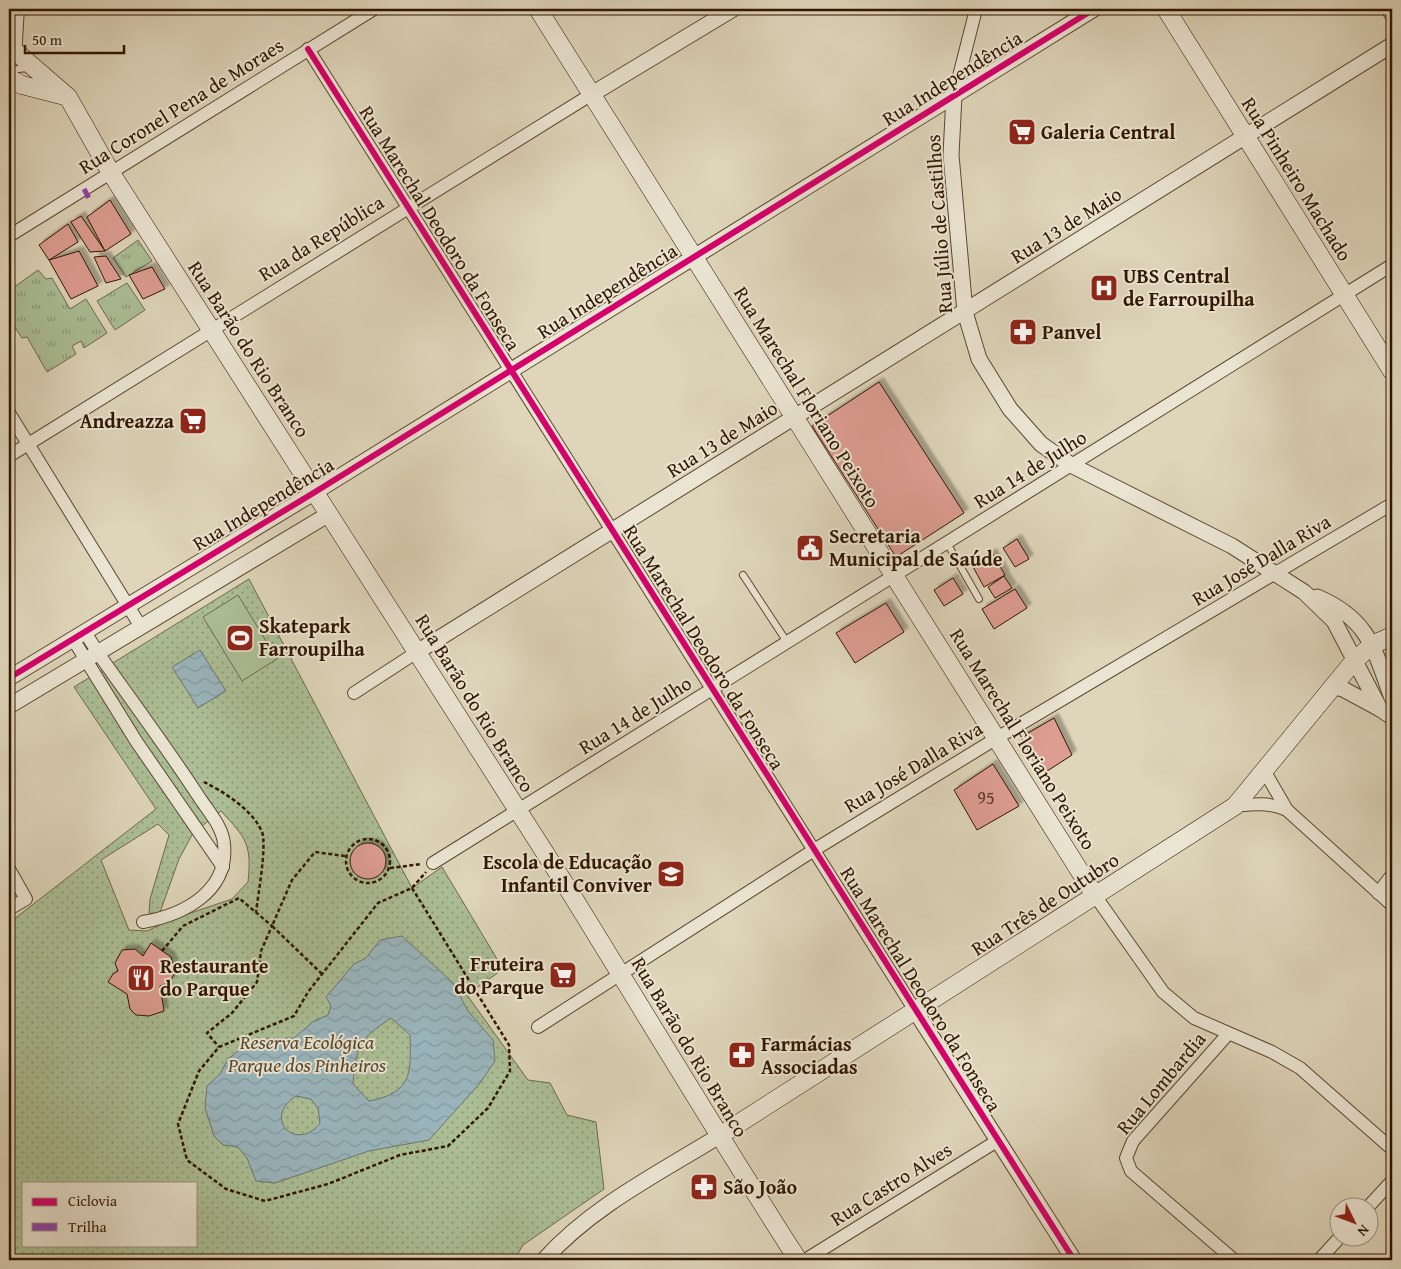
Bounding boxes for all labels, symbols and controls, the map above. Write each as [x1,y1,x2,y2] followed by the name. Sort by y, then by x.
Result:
[25,22,124,54] scale bar
[876,23,1028,132] street label: Rua Independência
[32,29,63,50] text: 50 m
[72,30,289,181] street label: Rua Coronel Pena de Moraes
[1235,91,1360,266] street label: Rua Pinheiro Machado
[353,99,528,356] street label: Rua Marechal Deodoro da Fonseca
[1007,117,1037,147] supermarket icon: Galeria Central
[1041,117,1175,146] place label: Galeria Central
[918,133,959,315] street label: Rua Júlio de Castilhos
[1005,179,1127,270] street label: Rua 13 de Maio
[252,187,390,288] street label: Rua da República
[531,236,683,345] street label: Rua Independência
[181,255,318,443] street label: Rua Barão do Rio Branco
[1123,261,1255,313] place label: UBS Central de Farroupilha
[1089,273,1119,303] hospital icon: UBS Central de Farroupilha
[727,280,888,513] street label: Rua Marechal Floriano Peixoto
[1008,317,1038,347] pharmacy icon: Panvel
[1042,317,1102,346] place label: Panvel
[661,393,783,484] street label: Rua 13 de Maio
[80,406,175,435] place label: Andreazza
[178,406,208,436] supermarket icon: Andreazza
[968,422,1092,515] street label: Rua 14 de Julho
[187,450,339,557] street label: Rua Independência
[1186,506,1336,612] street label: Rua José Dalla Riva
[617,518,792,775] street label: Rua Marechal Deodoro da Fonseca
[829,521,1003,573] place label: Secretaria Municipal de Saúde
[795,533,825,563] public building icon: Secretaria Municipal de Saúde
[409,608,542,798] street label: Rua Barão do Rio Branco
[259,611,366,663] place label: Skatepark Farroupilha
[943,622,1104,855] street label: Rua Marechal Floriano Peixoto
[225,623,255,653] sports icon: Skatepark Farroupilha
[573,668,697,761] street label: Rua 14 de Julho
[838,713,988,819] street label: Rua José Dalla Riva
[977,784,995,811] house number: 95
[965,845,1124,962] street label: Rua Três de Outubro
[483,847,652,899] place label: Escola de Educação Infantil Conviver
[656,859,686,889] school or university icon: Escola de Educação Infantil Conviver
[834,860,1009,1117] street label: Rua Marechal Deodoro da Fonseca
[454,949,545,1001] place label: Fruteira do Parque
[160,951,269,1003] place label: Restaurante do Parque
[625,951,756,1142] street label: Rua Barão do Rio Branco
[548,960,578,990] supermarket icon: Fruteira do Parque
[126,963,156,993] restaurant icon: Restaurante do Parque
[1109,1025,1213,1140] street label: Rua Lombardia
[227,1027,387,1079] park label: Reserva Ecológica Parque dos Pinheiros
[761,1029,858,1081] place label: Farmácias Associadas
[727,1040,757,1070] pharmacy icon: Farmácias Associadas
[824,1135,957,1233] street label: Rua Castro Alves
[689,1172,719,1202] pharmacy icon: São João
[723,1172,798,1201] place label: São João
[22,1182,198,1246] legend
[68,1190,117,1211] text: Ciclovia
[1328,1196,1378,1246] north arrow
[68,1216,107,1237] text: Trilha
[1353,1221,1374,1241] text: N

